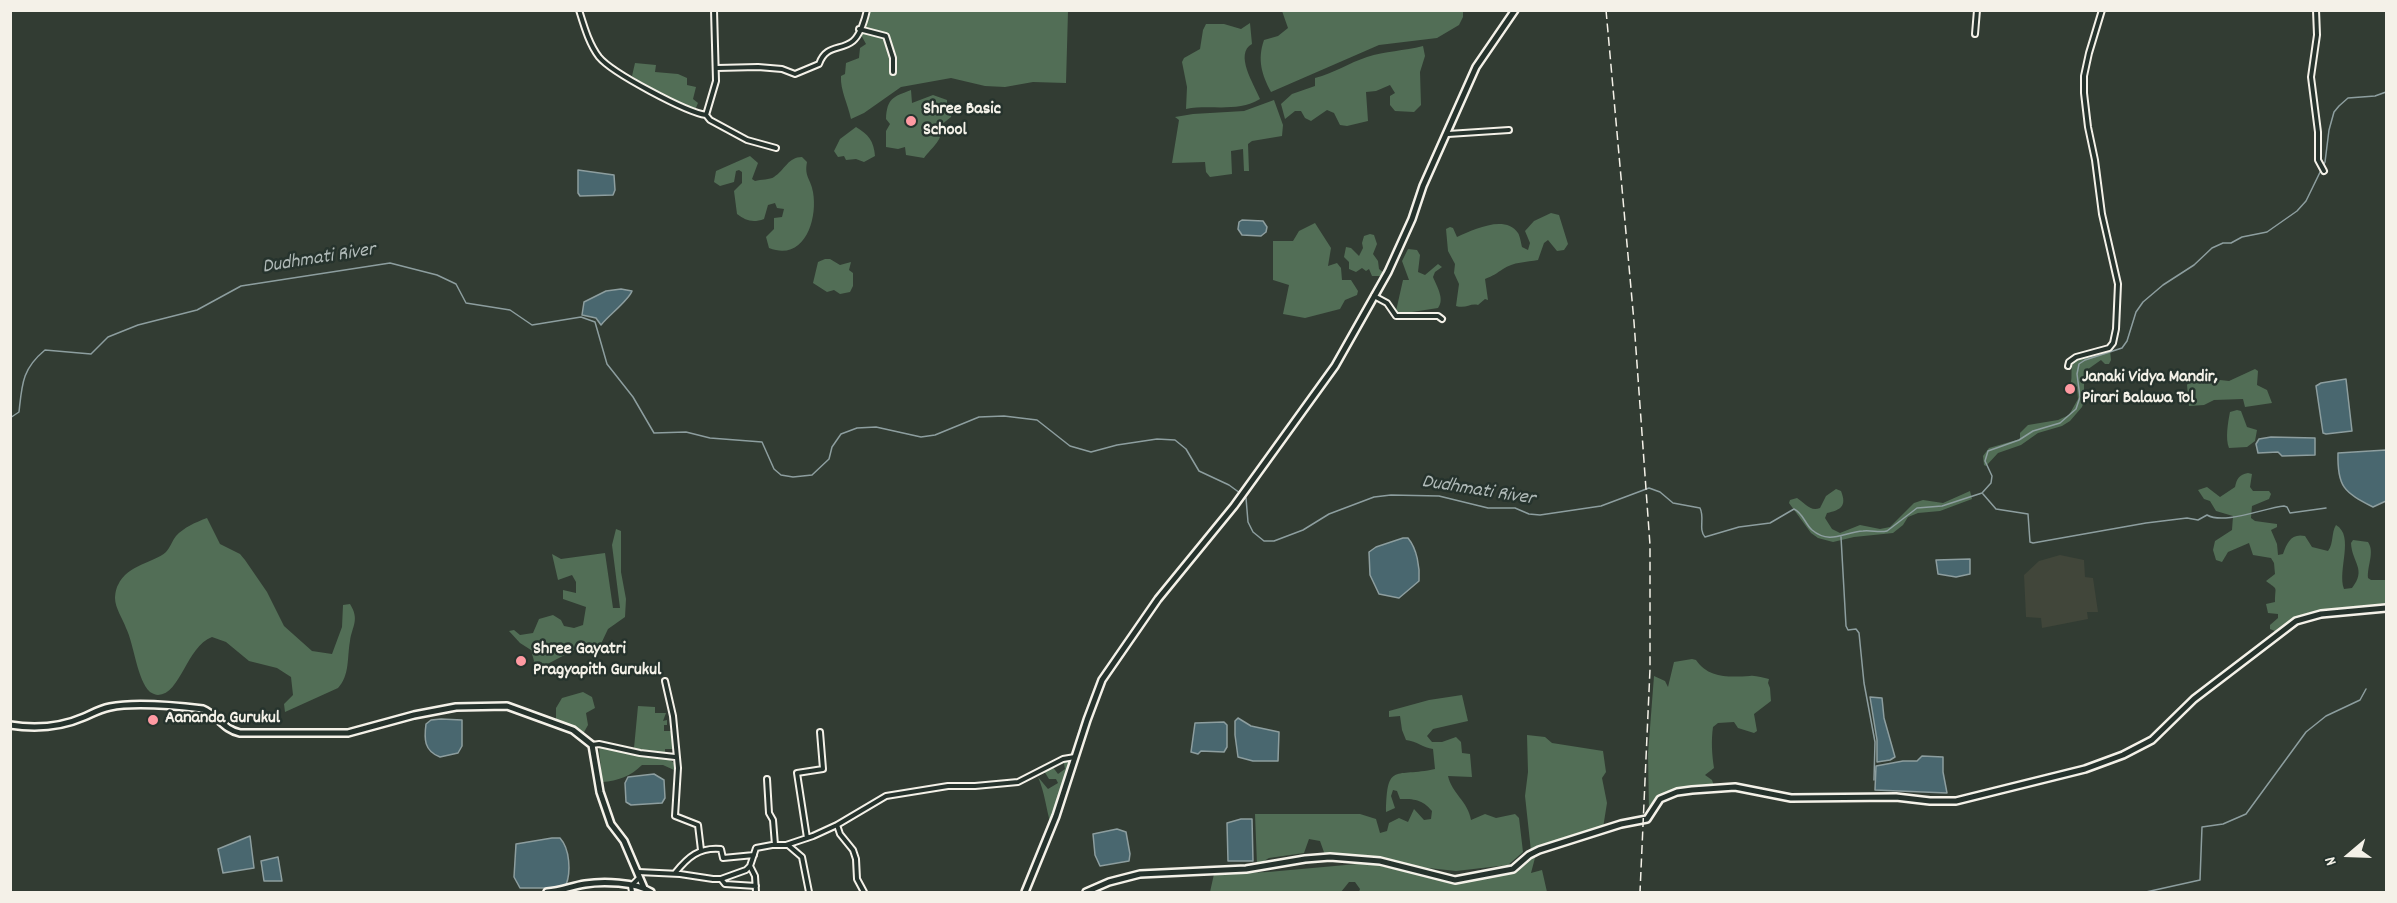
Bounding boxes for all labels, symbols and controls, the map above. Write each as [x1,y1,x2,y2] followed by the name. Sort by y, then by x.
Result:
[923,100,1001,142] place label: Shree Basic School
[904,114,918,128] marker: Shree Basic School
[261,239,377,281] water label: Dudhmati River
[2082,368,2218,410] place label: Janaki Vidya Mandir, Pirari Balawa Tol
[2063,382,2077,396] marker: Janaki Vidya Mandir, Pirari Balawa Tol
[1420,471,1536,513] water label: Dudhmati River
[533,640,661,682] place label: Shree Gayatri Pragyapith Gurukul
[514,654,528,668] marker: Shree Gayatri Pragyapith Gurukul
[165,709,280,731] place label: Aananda Gurukul
[146,713,160,727] marker: Aananda Gurukul
[2319,825,2379,885] north arrow
[2319,854,2344,869] text: N

